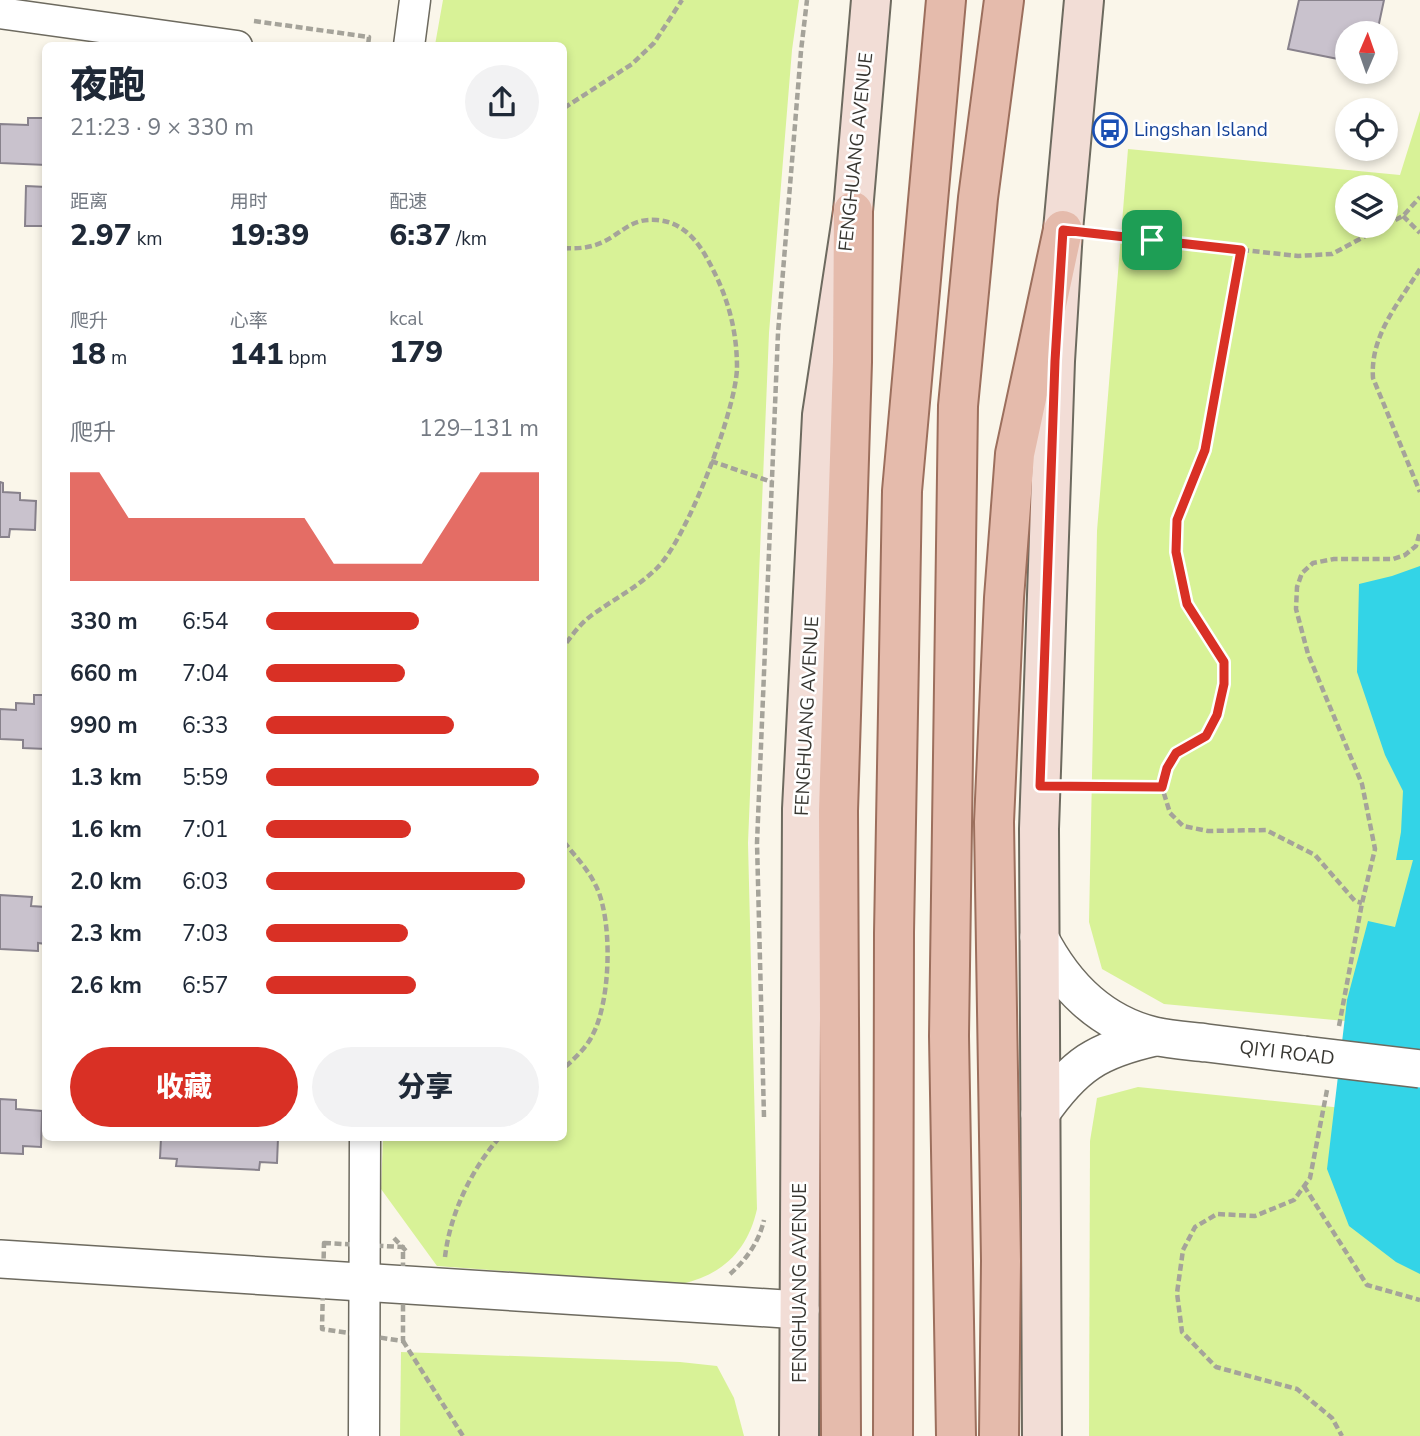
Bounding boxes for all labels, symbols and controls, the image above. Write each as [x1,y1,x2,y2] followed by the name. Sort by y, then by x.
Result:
[1335,21,1398,84] north arrow
[1335,21,1398,238] map controls
[833,51,879,253] street label: FENGHUANG AVENUE
[70,60,146,111] text: 夜跑
[465,65,539,139] button: share
[1335,98,1398,161] button: locate
[1091,111,1129,149] bus stop icon: Lingshan Island
[70,112,254,143] text: 21:23 · 9 × 330 m
[1134,117,1268,143] place label: Lingshan Island
[1335,175,1398,238] button: layers
[70,189,108,215] text: 距离
[230,189,268,215] text: 用时
[389,189,427,215] text: 配速
[1122,210,1182,270] pin
[70,215,132,256] text: 2.97
[230,215,309,256] text: 19:39
[389,215,451,256] text: 6:37
[1133,221,1171,259] icon: arrive
[132,226,162,252] text: km
[451,226,487,252] text: /km
[389,306,423,332] text: kcal
[70,308,108,334] text: 爬升
[230,308,268,334] text: 心率
[389,332,443,373] text: 179
[70,334,106,375] text: 18
[230,334,284,375] text: 141
[106,345,127,371] text: m
[284,345,327,371] text: bpm
[419,413,539,444] text: 129–131 m
[70,417,116,448] text: 爬升
[70,606,138,637] text: 330 m
[182,606,229,637] text: 6:54
[789,615,825,817] street label: FENGHUANG AVENUE
[70,658,138,689] text: 660 m
[182,658,229,689] text: 7:04
[70,710,138,741] text: 990 m
[182,710,229,741] text: 6:33
[70,762,142,793] text: 1.3 km
[182,762,229,793] text: 5:59
[70,814,142,845] text: 1.6 km
[182,814,229,845] text: 7:01
[70,866,142,897] text: 2.0 km
[182,866,229,897] text: 6:03
[70,918,142,949] text: 2.3 km
[182,918,229,949] text: 7:03
[70,970,142,1001] text: 2.6 km
[182,970,229,1001] text: 6:57
[1238,1034,1336,1072] street label: QIYI ROAD
[70,1047,298,1127] button: 收藏
[312,1047,539,1127] button: 分享
[787,1183,813,1383] street label: FENGHUANG AVENUE

